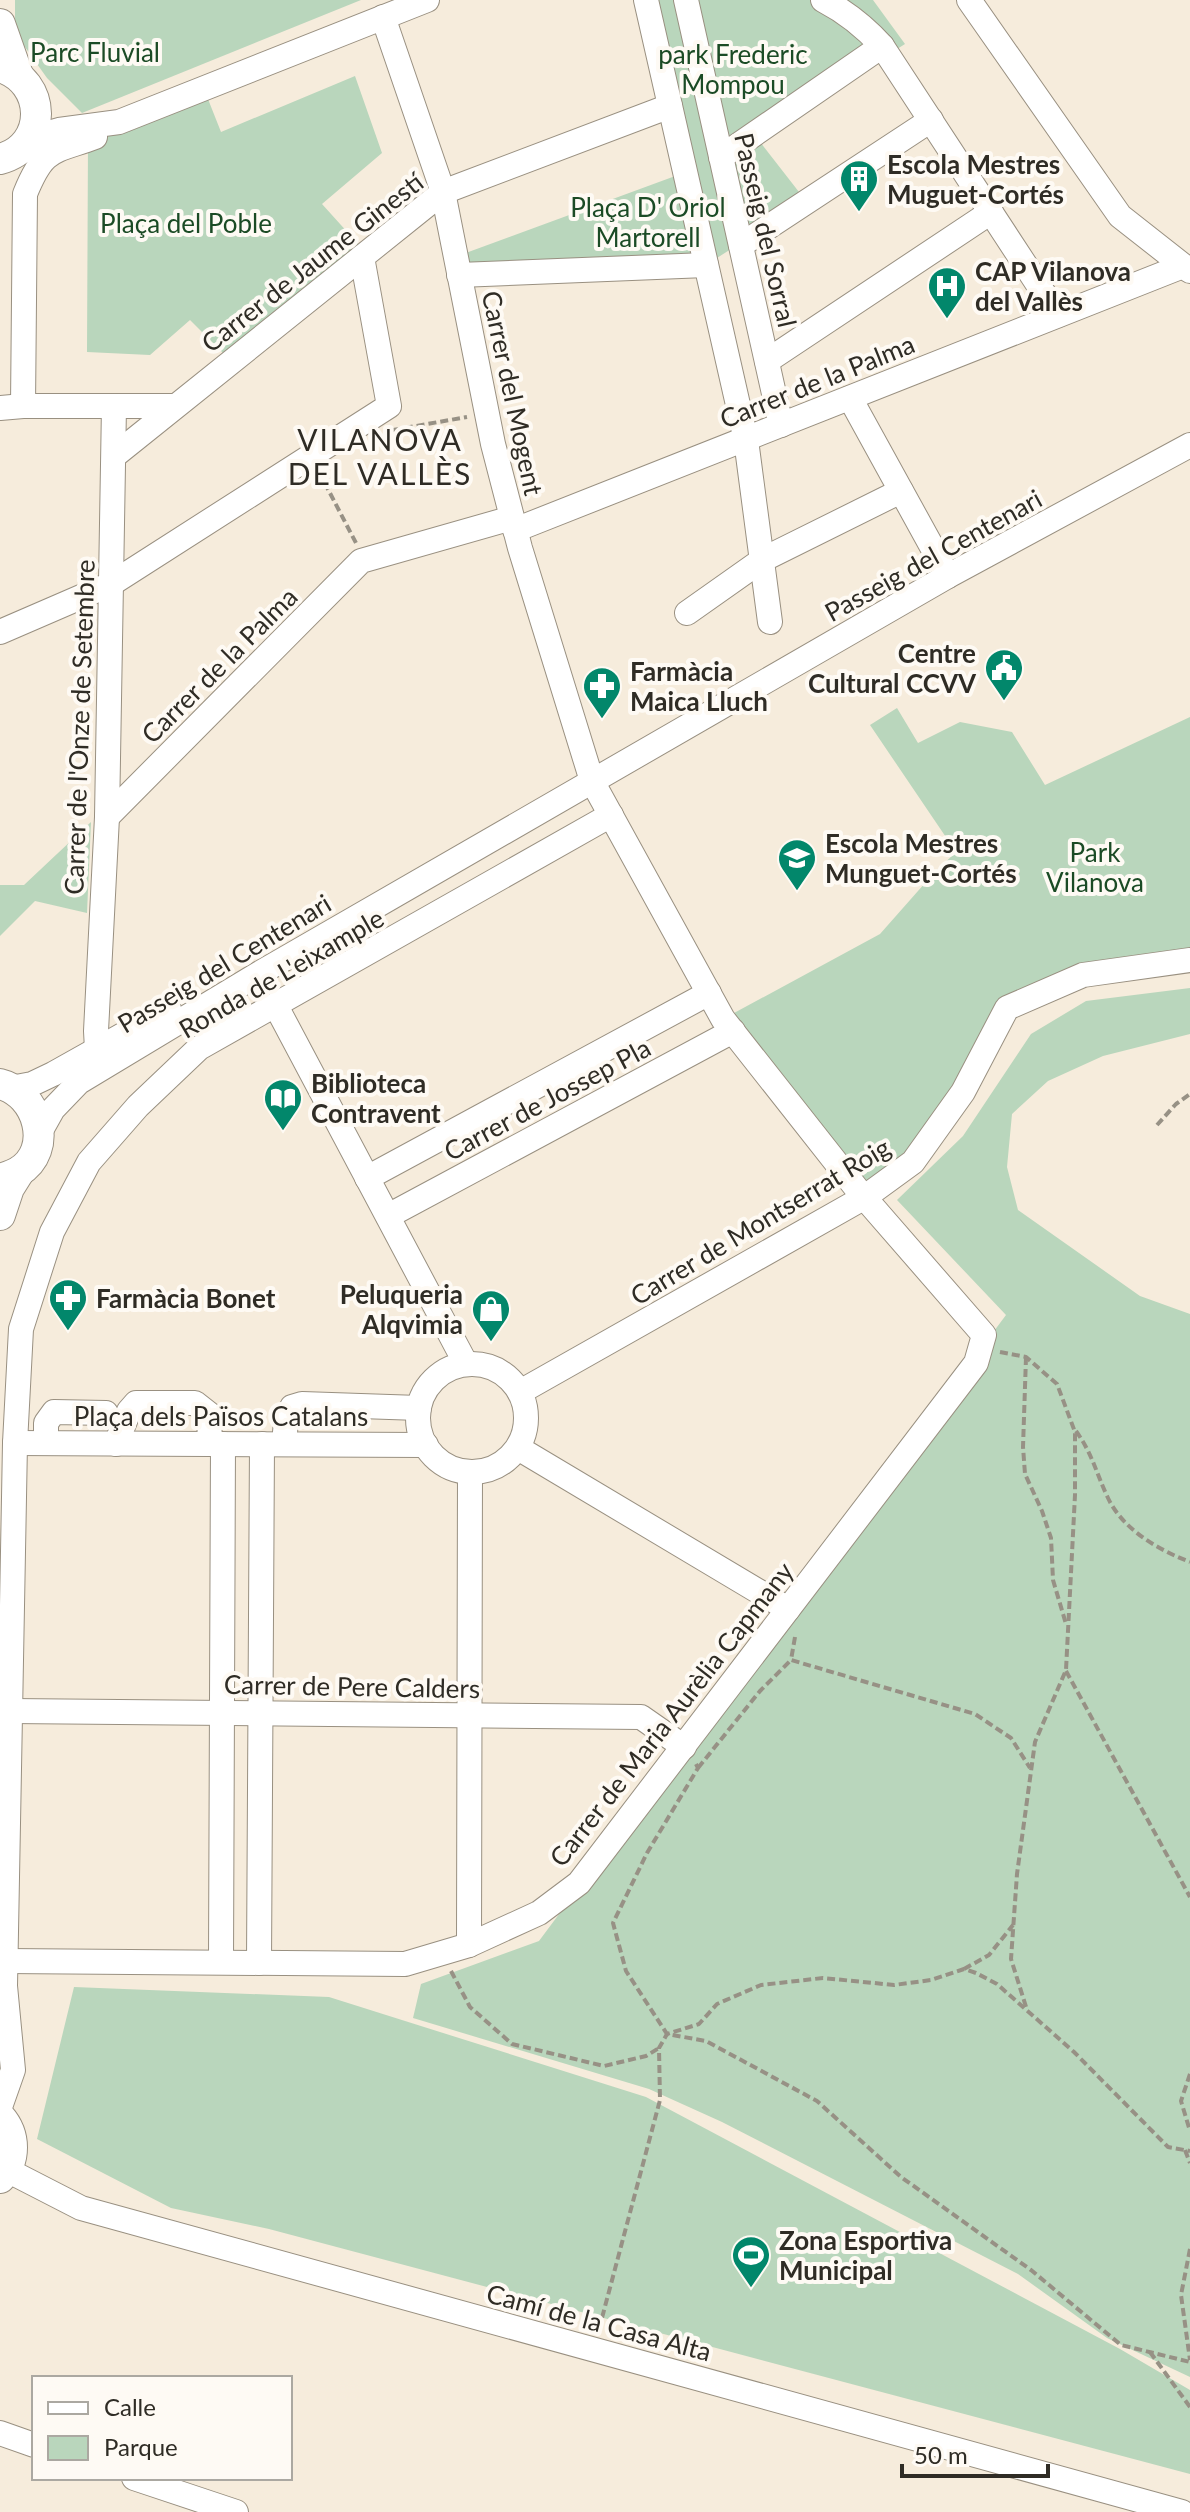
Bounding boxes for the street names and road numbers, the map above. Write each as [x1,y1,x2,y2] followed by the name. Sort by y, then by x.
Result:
[728,130,804,330] street label: Passeig del Sorral
[195,165,430,358] street label: Carrer de Jaume Ginestí
[476,288,550,499] street label: Carrer del Mogent
[715,327,919,435] street label: Carrer de la Palma
[819,482,1047,628] street label: Passeig del Centenari
[57,559,101,895] street label: Carrer de l'Onze de Setembre
[134,580,304,750] street label: Carrer de la Palma
[112,887,336,1039] street label: Passeig del Centenari
[173,901,389,1045] street label: Ronda de L'eixample
[438,1031,656,1167] street label: Carrer de Jossep Pla
[624,1131,896,1311] street label: Carrer de Montserrat Roig
[74,1400,368,1432] street label: Plaça dels Països Catalans
[542,1555,800,1872] street label: Carrer de Maria Aurèlia Capmany
[224,1668,480,1704] street label: Carrer de Pere Calders
[483,2277,715,2367] street label: Camí de la Casa Alta

